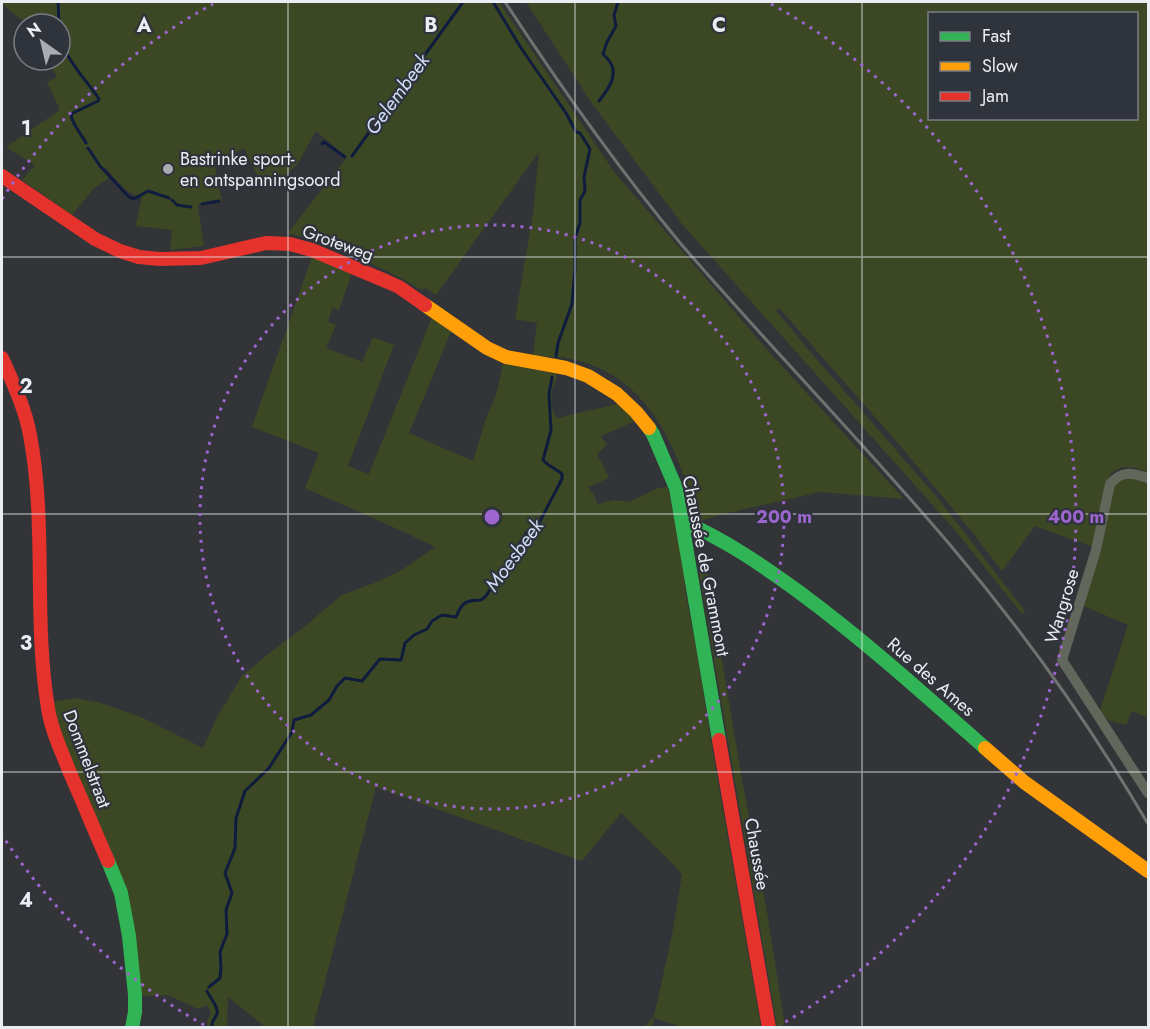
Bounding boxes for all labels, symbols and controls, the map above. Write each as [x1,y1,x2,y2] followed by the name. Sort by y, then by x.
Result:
[136,11,152,40] text: A
[424,11,438,40] text: B
[712,11,726,40] text: C
[12,12,72,72] north arrow
[928,12,1138,120] legend
[22,17,46,43] text: N
[982,23,1011,49] text: Fast
[358,46,438,141] water label: Gelembeek
[982,53,1019,79] text: Slow
[980,83,1009,109] text: Jam
[21,114,31,143] text: 1
[180,146,341,193] place label: Bastrinke sport- en ontspanningsoord
[161,162,175,176] marker: Bastrinke sport- en ontspanningsoord
[299,218,377,268] street label: Groteweg
[19,372,33,401] text: 2
[676,473,736,659] street label: Chaussée de Grammont
[756,504,812,530] text: 200 m
[1048,504,1104,530] text: 400 m
[482,507,502,527] centre of rings
[478,512,552,598] water label: Moesbeek
[1038,566,1086,646] street label: Wangrose
[20,629,32,658] text: 3
[881,631,981,723] street label: Rue des Ames
[56,706,118,812] street label: Dommelstraat
[738,816,776,892] street label: Chaussée
[19,886,33,915] text: 4

